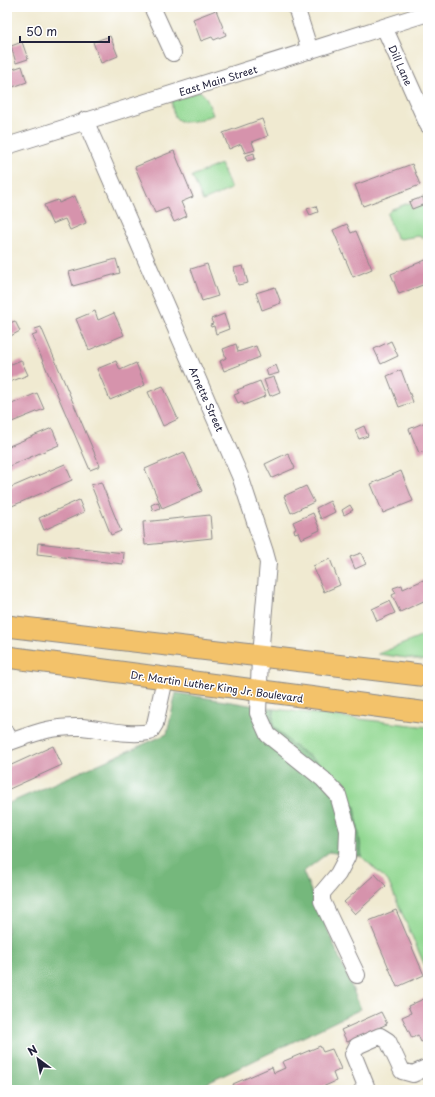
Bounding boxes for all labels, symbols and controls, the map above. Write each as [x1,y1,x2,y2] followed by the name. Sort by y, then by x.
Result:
[20,18,109,44] scale bar
[26,22,57,40] text: 50 m
[385,42,417,88] street label: Dill Lane
[177,61,259,99] street label: East Main Street
[186,364,228,434] street label: Arnette Street
[130,666,304,706] street label: Dr. Martin Luther King Jr. Boulevard
[18,1039,58,1079] north arrow
[24,1040,41,1060] text: N

